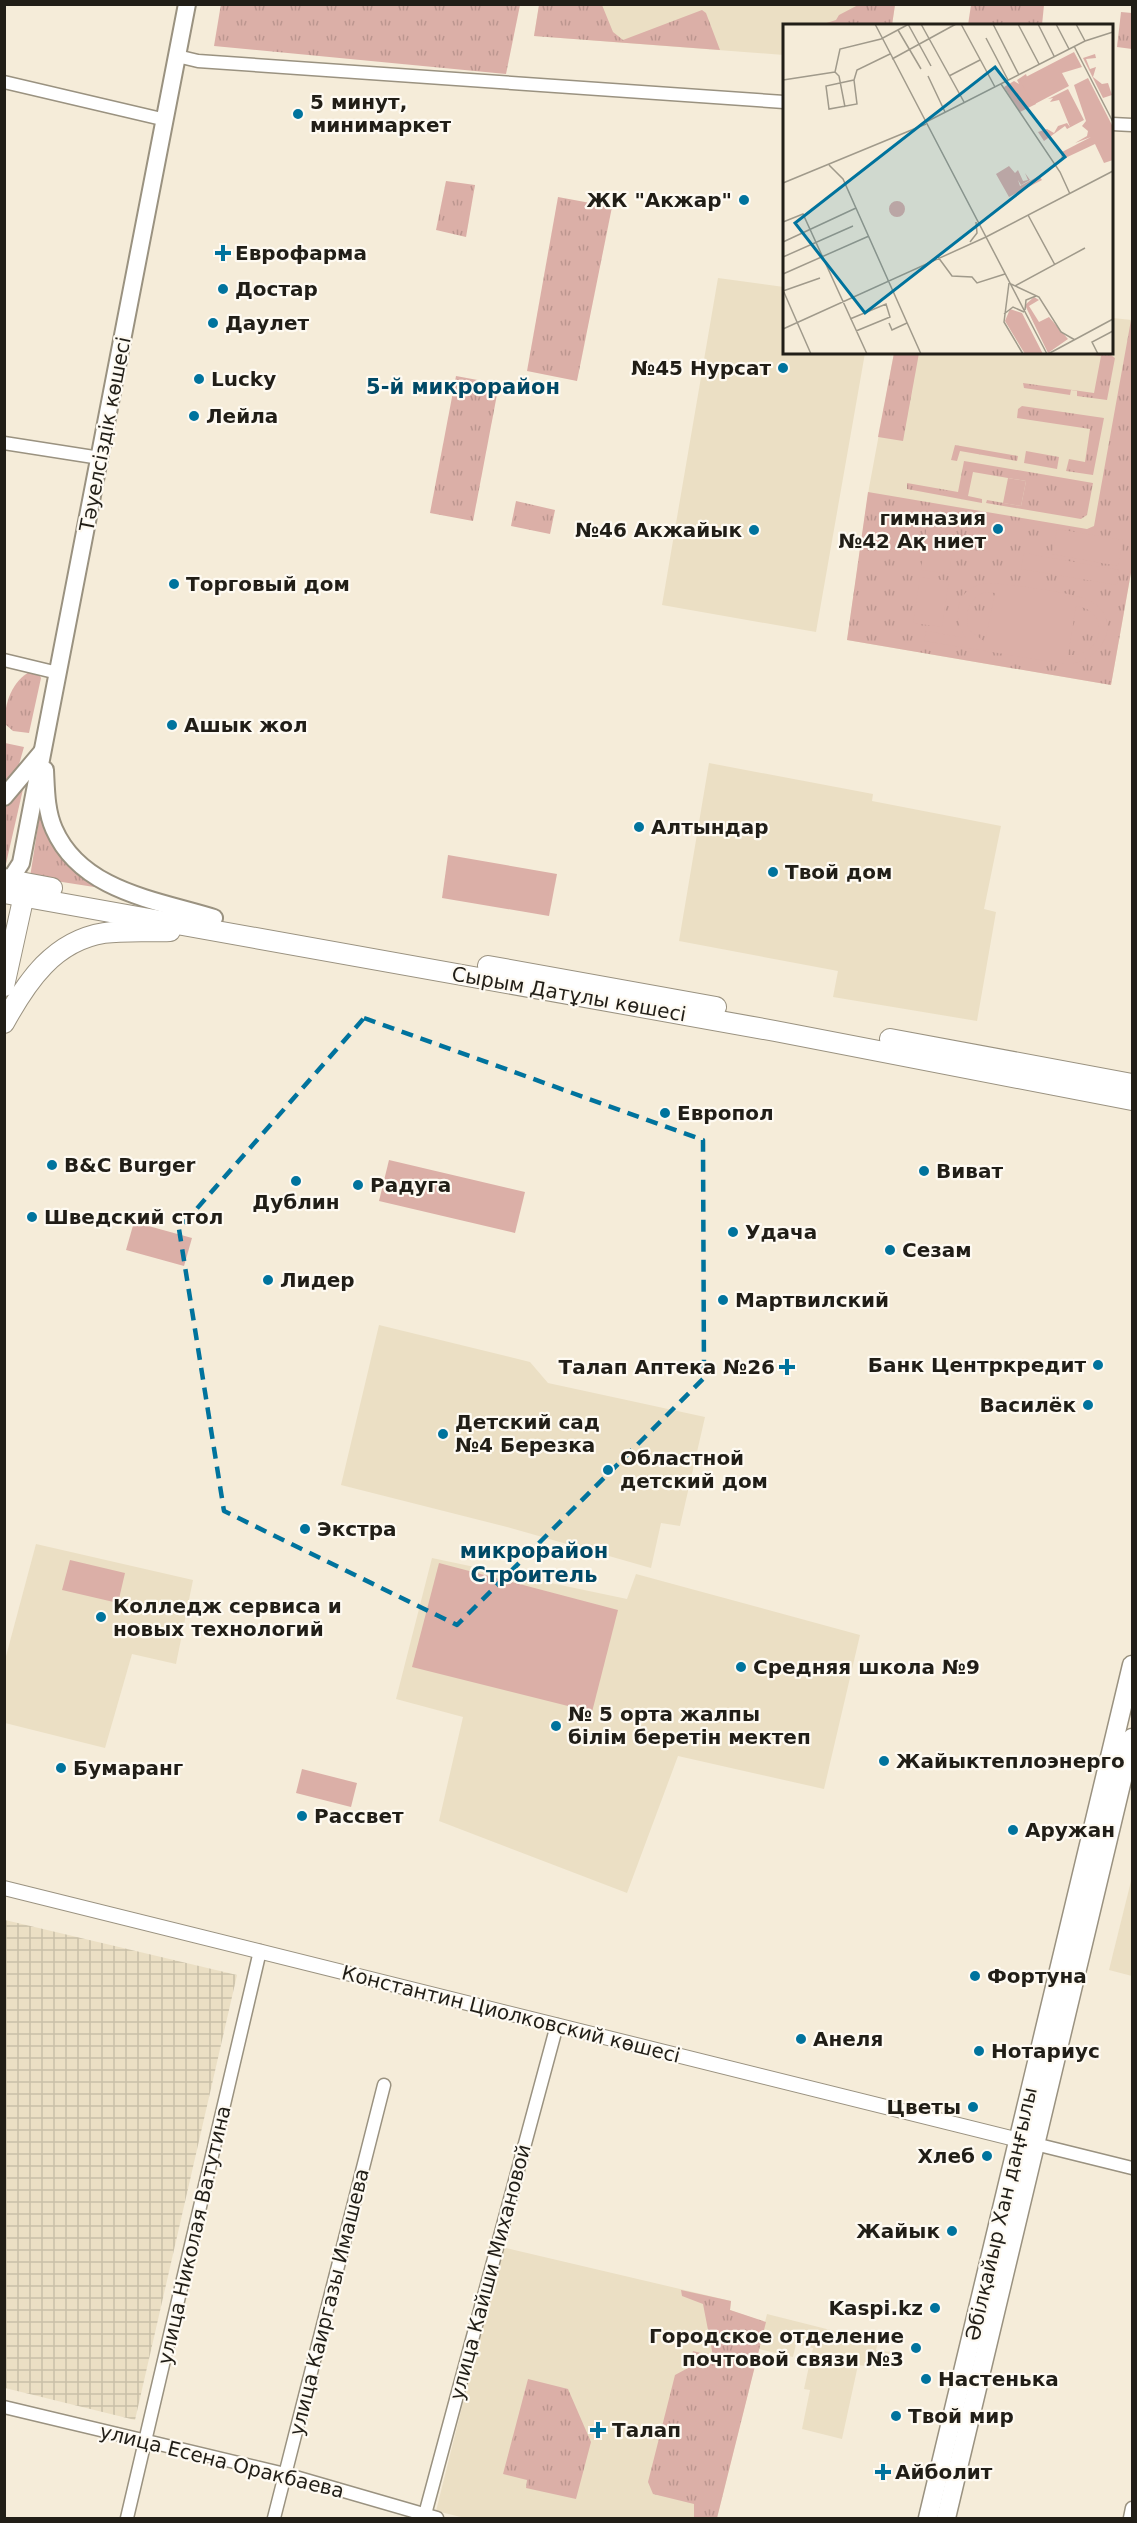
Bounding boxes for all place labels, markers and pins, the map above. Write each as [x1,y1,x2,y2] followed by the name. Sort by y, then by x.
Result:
[310,90,451,137] place label: 5 минут, минимаркет
[291,107,305,121] marker: 5 минут, минимаркет
[587,188,732,212] place label: ЖК "Акжар"
[737,193,751,207] marker: ЖК "Акжар"
[235,241,367,265] place label: Еврофарма
[216,246,230,260] marker: Еврофарма
[235,277,318,301] place label: Достар
[216,282,230,296] marker: Достар
[225,311,310,335] place label: Даулет
[206,316,220,330] marker: Даулет
[631,356,771,380] place label: №45 Нурсат
[776,361,790,375] marker: №45 Нурсат
[211,367,276,391] place label: Lucky
[192,372,206,386] marker: Lucky
[206,404,278,428] place label: Лейла
[187,409,201,423] marker: Лейла
[838,506,986,553] place label: гимназия №42 Ақ ниет
[575,518,742,542] place label: №46 Акжайык
[991,522,1005,536] marker: гимназия №42 Ақ ниет
[747,523,761,537] marker: №46 Акжайык
[186,572,350,596] place label: Торговый дом
[167,577,181,591] marker: Торговый дом
[184,713,308,737] place label: Ашык жол
[165,718,179,732] marker: Ашык жол
[651,815,769,839] place label: Алтындар
[632,820,646,834] marker: Алтындар
[785,860,892,884] place label: Твой дом
[766,865,780,879] marker: Твой дом
[677,1101,774,1125] place label: Европол
[658,1106,672,1120] marker: Европол
[64,1153,196,1177] place label: B&C Burger
[45,1158,59,1172] marker: B&C Burger
[936,1159,1003,1183] place label: Виват
[917,1164,931,1178] marker: Виват
[370,1173,451,1197] place label: Радуга
[289,1174,303,1188] marker: Дублин
[351,1178,365,1192] marker: Радуга
[252,1190,340,1214] place label: Дублин
[44,1205,223,1229] place label: Шведский стол
[25,1210,39,1224] marker: Шведский стол
[745,1220,817,1244] place label: Удача
[726,1225,740,1239] marker: Удача
[902,1238,972,1262] place label: Сезам
[883,1243,897,1257] marker: Сезам
[280,1268,355,1292] place label: Лидер
[261,1273,275,1287] marker: Лидер
[735,1288,889,1312] place label: Мартвилский
[716,1293,730,1307] marker: Мартвилский
[868,1353,1086,1377] place label: Банк Центркредит
[559,1355,775,1379] place label: Талап Аптека №26
[1091,1358,1105,1372] marker: Банк Центркредит
[780,1360,794,1374] marker: Талап Аптека №26
[980,1393,1076,1417] place label: Василёк
[1081,1398,1095,1412] marker: Василёк
[455,1410,600,1457] place label: Детский сад №4 Березка
[436,1427,450,1441] marker: Детский сад №4 Березка
[620,1446,768,1493] place label: Областной детский дом
[601,1463,615,1477] marker: Областной детский дом
[317,1517,397,1541] place label: Экстра
[298,1522,312,1536] marker: Экстра
[113,1594,342,1641] place label: Колледж сервиса и новых технологий
[94,1610,108,1624] marker: Колледж сервиса и новых технологий
[753,1655,980,1679] place label: Средняя школа №9
[734,1660,748,1674] marker: Средняя школа №9
[568,1702,811,1749] place label: № 5 орта жалпы білім беретін мектеп
[549,1719,563,1733] marker: № 5 орта жалпы білім беретін мектеп
[896,1749,1125,1773] place label: Жайыктеплоэнерго
[877,1754,891,1768] marker: Жайыктеплоэнерго
[73,1756,183,1780] place label: Бумаранг
[54,1761,68,1775] marker: Бумаранг
[314,1804,404,1828] place label: Рассвет
[295,1809,309,1823] marker: Рассвет
[1025,1818,1115,1842] place label: Аружан
[1006,1823,1020,1837] marker: Аружан
[987,1964,1087,1988] place label: Фортуна
[968,1969,982,1983] marker: Фортуна
[813,2027,883,2051] place label: Анеля
[794,2032,808,2046] marker: Анеля
[991,2039,1100,2063] place label: Нотариус
[972,2044,986,2058] marker: Нотариус
[887,2095,961,2119] place label: Цветы
[966,2100,980,2114] marker: Цветы
[917,2144,975,2168] place label: Хлеб
[980,2149,994,2163] marker: Хлеб
[856,2219,940,2243] place label: Жайык
[945,2224,959,2238] marker: Жайык
[828,2296,923,2320] place label: Kaspi.kz
[928,2301,942,2315] marker: Kaspi.kz
[649,2324,904,2371] place label: Городское отделение почтовой связи №3
[909,2341,923,2355] marker: Городское отделение почтовой связи №3
[938,2367,1059,2391] place label: Настенька
[919,2372,933,2386] marker: Настенька
[908,2404,1014,2428] place label: Твой мир
[889,2409,903,2423] marker: Твой мир
[612,2418,681,2442] place label: Талап
[589,2421,607,2439] marker: Талап
[895,2460,993,2484] place label: Айболит
[876,2465,890,2479] marker: Айболит

